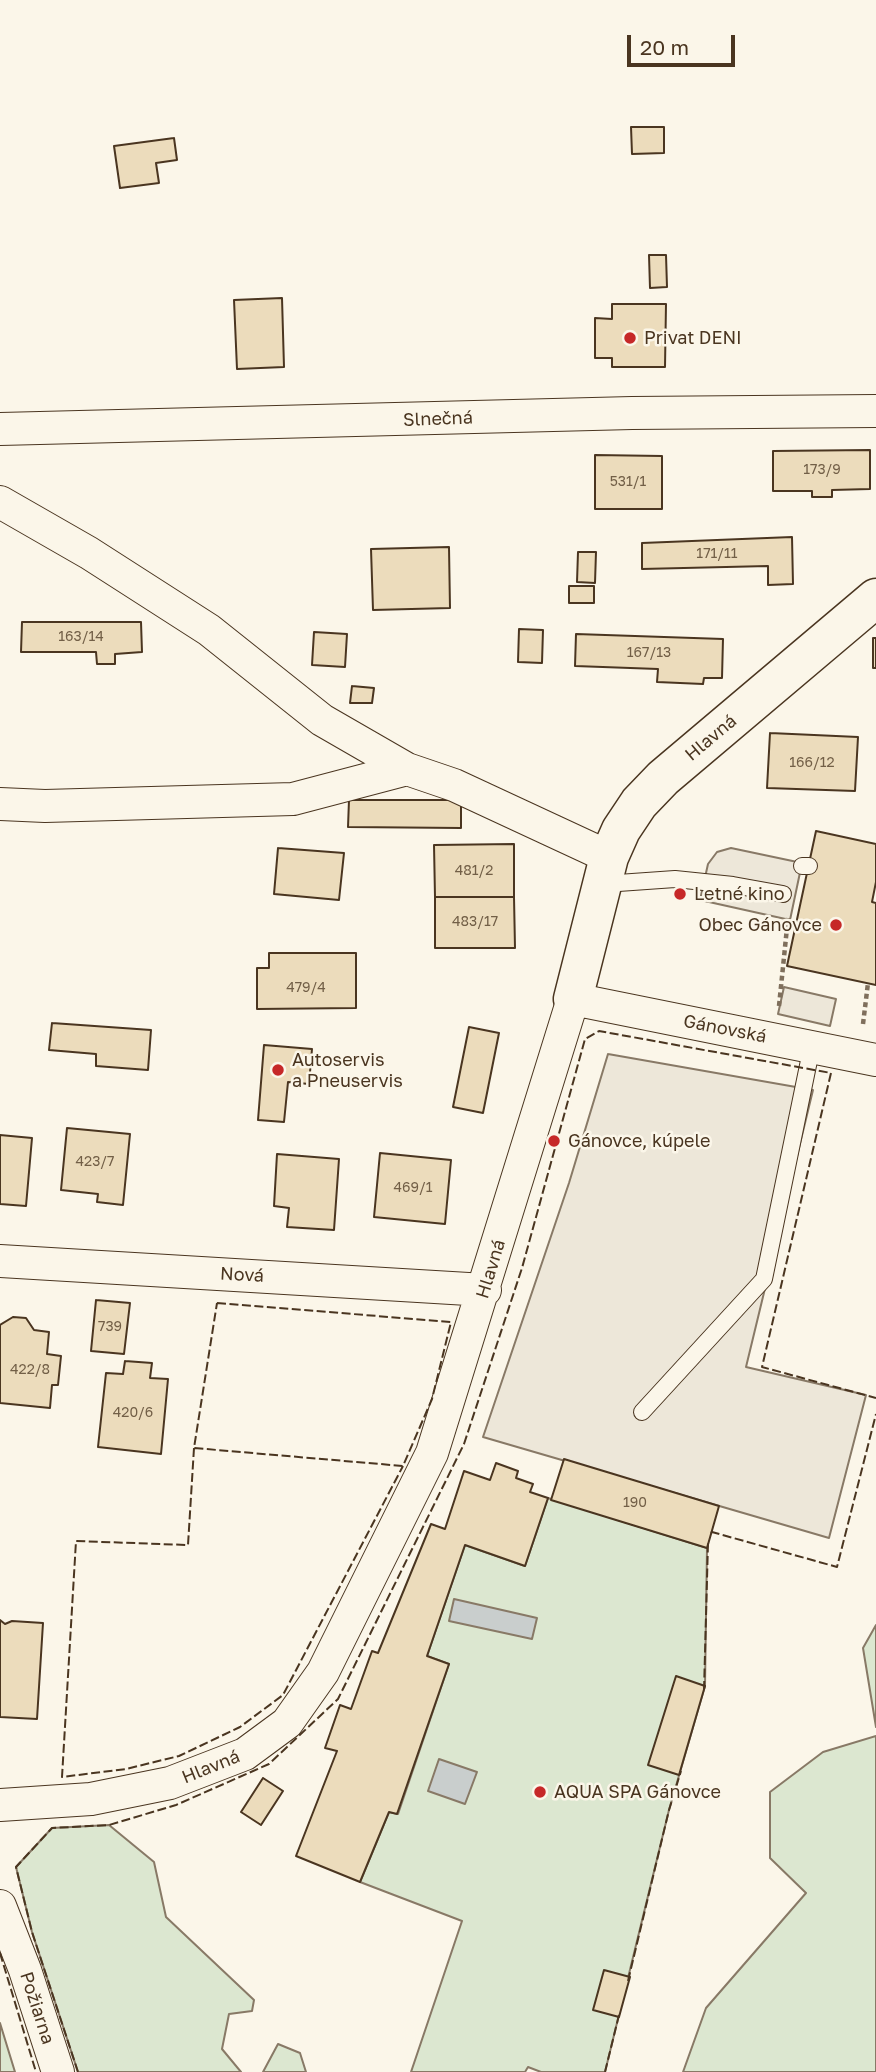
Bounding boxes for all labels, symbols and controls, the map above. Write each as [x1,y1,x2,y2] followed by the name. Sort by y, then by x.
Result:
[631,21,740,65] scale bar
[640,34,689,60] text: 20 m
[644,327,742,349] place label: Privat DENI
[622,330,638,346] marker: Privat DENI
[403,407,473,431] street label: Slnečná
[803,462,841,478] house number: 173/9
[610,474,646,490] house number: 531/1
[696,546,738,562] house number: 171/11
[58,629,104,645] house number: 163/14
[627,645,671,661] house number: 167/13
[681,710,741,766] street label: Hlavná
[789,755,835,771] house number: 166/12
[455,863,493,879] house number: 481/2
[694,883,785,905] place label: Letné kino
[672,886,688,902] marker: Letné kino
[452,914,498,930] house number: 483/17
[699,914,822,936] place label: Obec Gánovce
[828,917,844,933] marker: Obec Gánovce
[286,980,326,996] house number: 479/4
[682,1010,768,1048] street label: Gánovská
[292,1049,403,1092] place label: Autoservis a Pneuservis
[270,1062,286,1078] marker: Autoservis a Pneuservis
[568,1130,710,1152] place label: Gánovce, kúpele
[546,1133,562,1149] marker: Gánovce, kúpele
[76,1154,114,1170] house number: 423/7
[394,1180,432,1196] house number: 469/1
[472,1237,510,1301] street label: Hlavná
[220,1263,264,1287] street label: Nová
[98,1319,122,1335] house number: 739
[10,1362,50,1378] house number: 422/8
[113,1405,153,1421] house number: 420/6
[623,1495,647,1511] house number: 190
[179,1746,243,1788] street label: Hlavná
[554,1781,721,1803] place label: AQUA SPA Gánovce
[532,1784,548,1800] marker: AQUA SPA Gánovce
[15,1969,59,2047] street label: Požiarna

